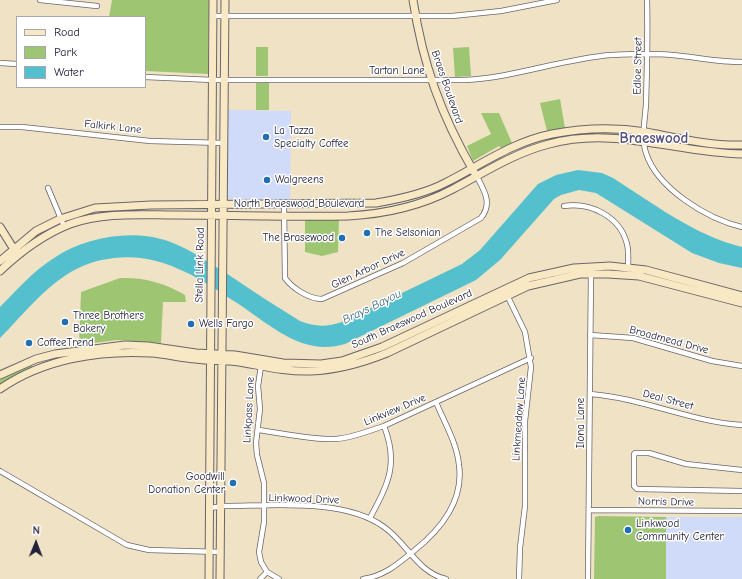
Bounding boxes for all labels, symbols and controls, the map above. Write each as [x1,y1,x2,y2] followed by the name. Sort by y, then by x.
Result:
[16,16,146,88] legend
[54,25,80,39] text: Road
[631,37,645,95] street label: Edloe Street
[54,45,77,59] text: Park
[428,49,466,125] street label: Braes Boulevard
[369,64,425,78] street label: Tartan Lane
[54,65,84,79] text: Water
[84,117,142,137] street label: Falkirk Lane
[274,124,349,150] place label: La Tazza Specialty Coffee
[620,130,688,148] district label: Braeswood
[261,132,271,142] marker: La Tazza Specialty Coffee
[275,173,324,187] place label: Walgreens
[262,175,272,185] marker: Walgreens
[234,197,364,211] street label: North Braeswood Boulevard
[375,226,441,240] place label: The Selsonian
[193,227,207,303] street label: Stella Link Road
[362,228,372,238] marker: The Selsonian
[263,231,334,245] place label: The Brasewood
[337,233,347,243] marker: The Brasewood
[329,246,407,292] street label: Glen Arbor Drive
[350,286,474,352] street label: South Braeswood Boulevard
[340,287,404,327] water label: Brays Bayou
[73,309,144,335] place label: Three Brothers Bakery
[60,317,70,327] marker: Three Brothers Bakery
[199,317,253,331] place label: Wells Fargo
[186,319,196,329] marker: Wells Fargo
[628,323,710,357] street label: Broadmead Drive
[37,336,94,350] place label: CoffeeTrend
[24,338,34,348] marker: CoffeeTrend
[241,377,257,443] street label: Linkpass Lane
[509,377,529,461] street label: Linkmeadow Lane
[641,387,695,413] street label: Deal Street
[362,391,428,429] street label: Linkview Drive
[574,398,588,448] street label: Ilona Lane
[148,470,225,496] place label: Goodwill Donation Center
[228,478,238,488] marker: Goodwill Donation Center
[268,491,340,507] street label: Linkwood Drive
[638,495,694,509] street label: Norris Drive
[636,517,724,543] place label: Linkwood Community Center
[16,523,56,563] north arrow
[33,524,40,537] text: N
[623,525,633,535] marker: Linkwood Community Center

